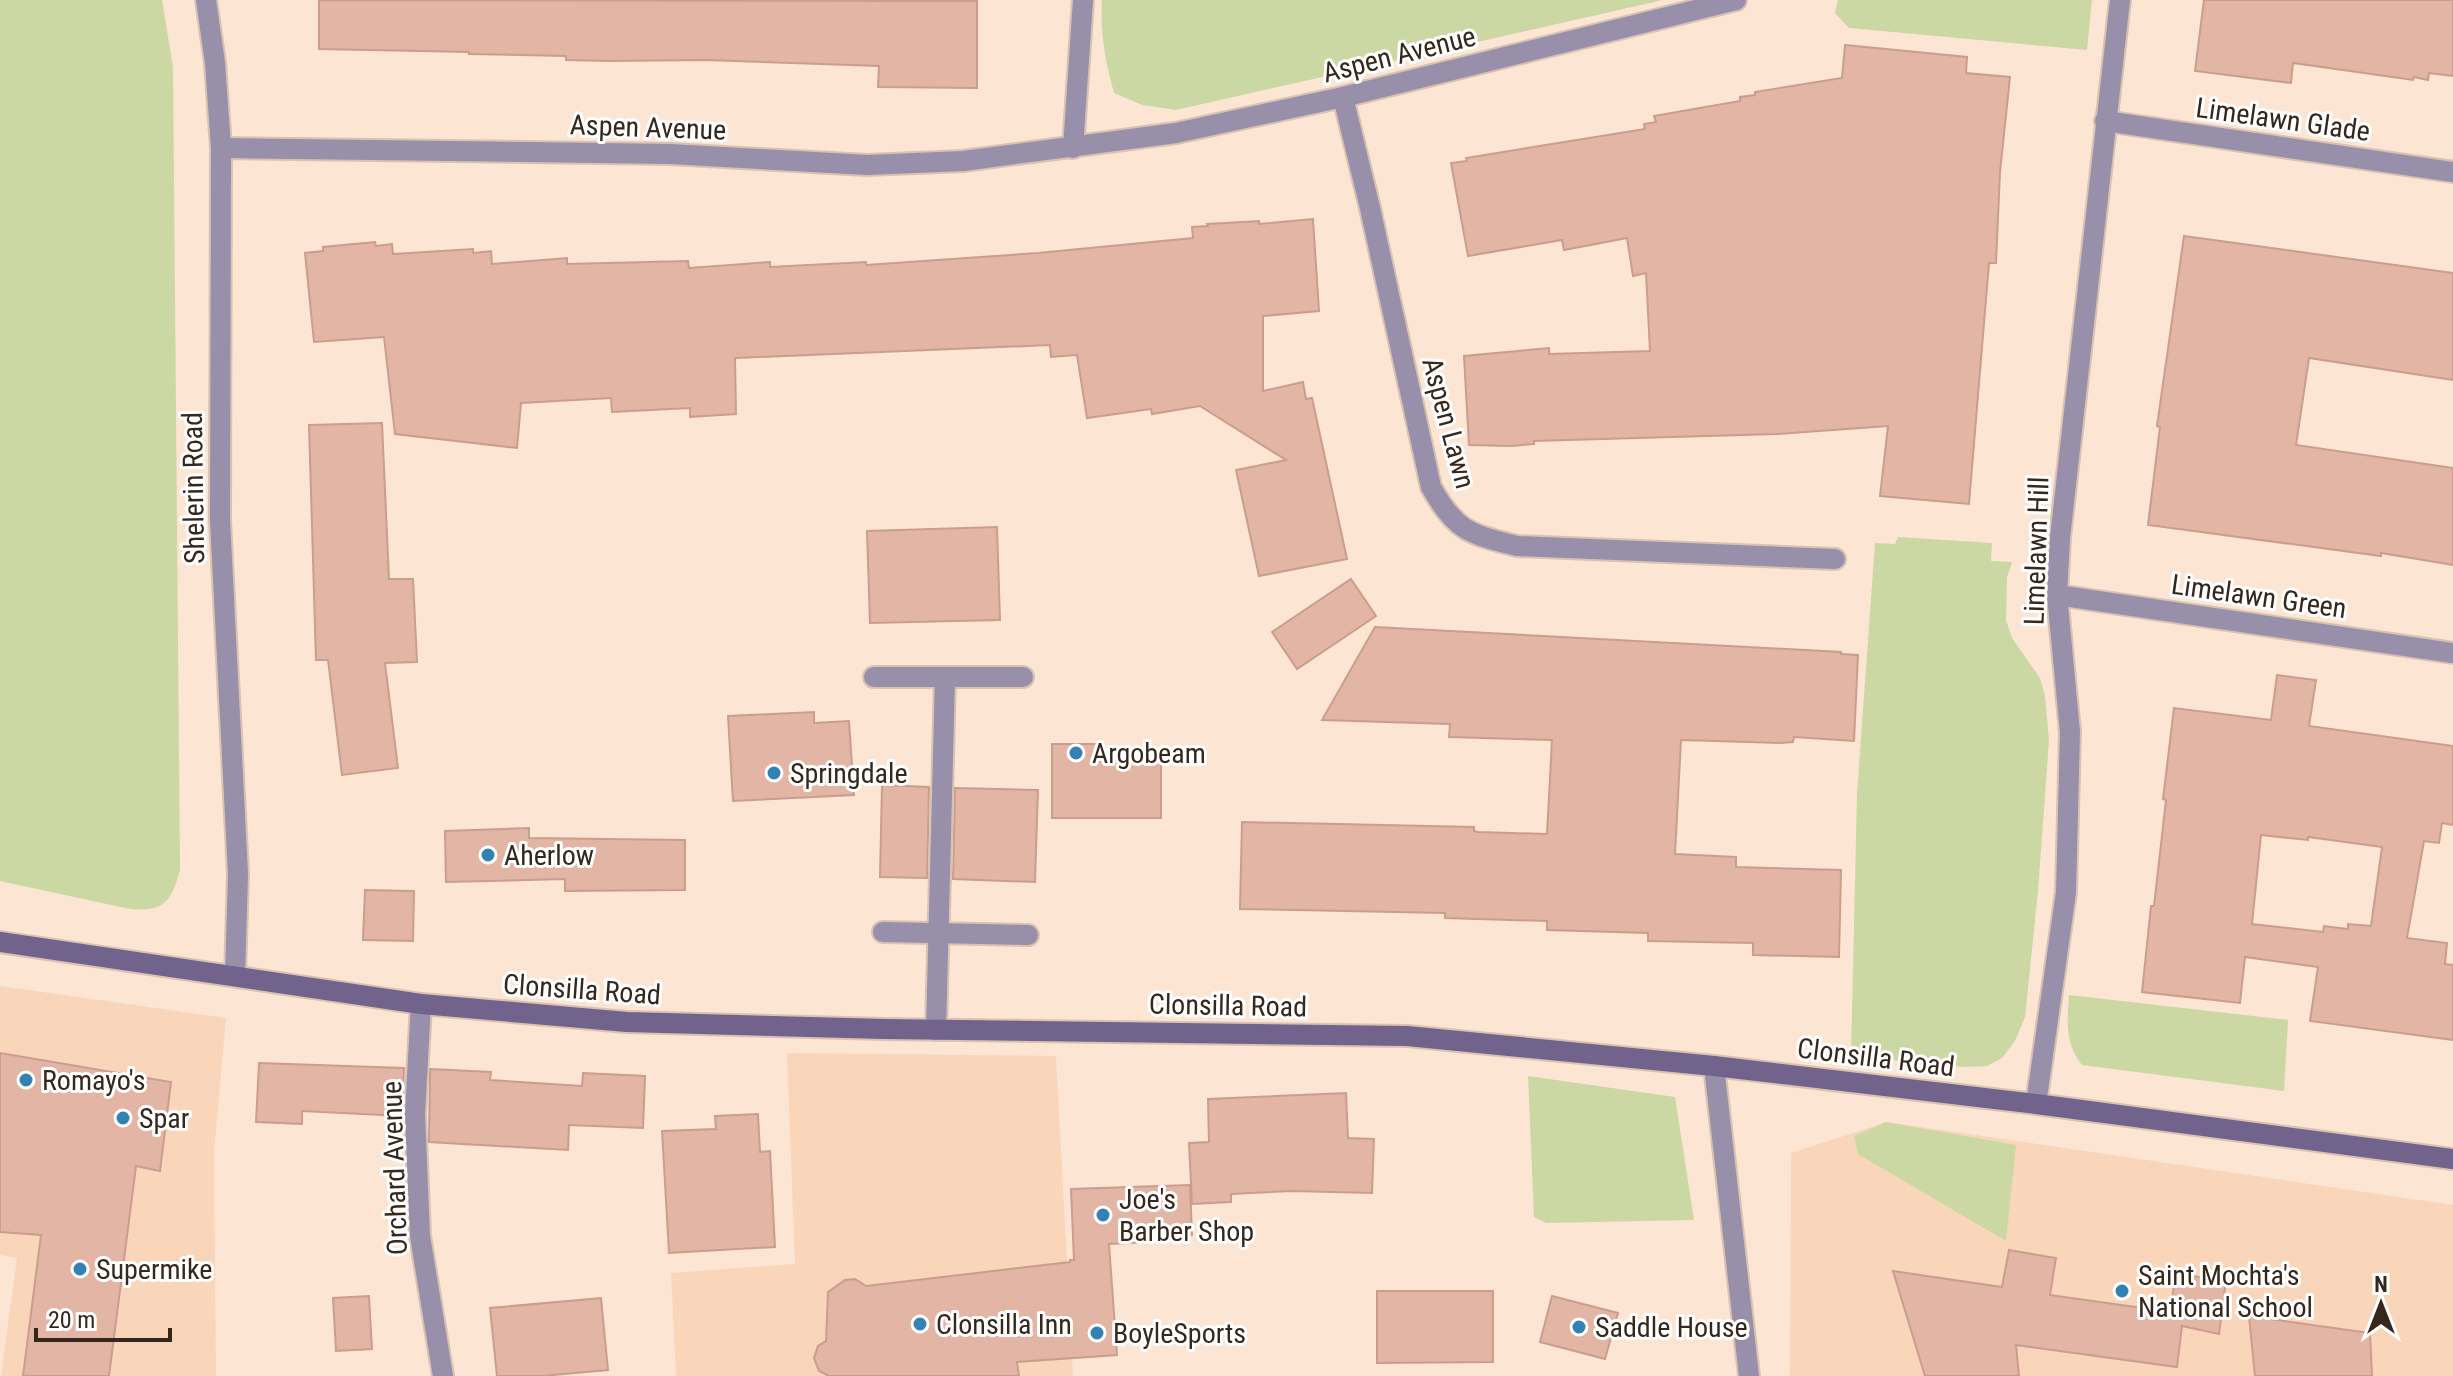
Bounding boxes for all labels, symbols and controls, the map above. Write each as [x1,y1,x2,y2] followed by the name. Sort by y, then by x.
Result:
[1319,20,1479,89] street label: Aspen Avenue
[2194,91,2372,148] street label: Limelawn Glade
[569,108,727,147] street label: Aspen Avenue
[1415,354,1482,492] street label: Aspen Lawn
[176,412,211,564] street label: Shelerin Road
[2017,476,2056,626] street label: Limelawn Hill
[2169,568,2349,625] street label: Limelawn Green
[1092,737,1206,770] place label: Argobeam
[1067,744,1085,762] marker: Argobeam
[790,757,908,790] place label: Springdale
[765,764,783,782] marker: Springdale
[504,839,594,872] place label: Aherlow
[479,846,497,864] marker: Aherlow
[502,968,662,1011] street label: Clonsilla Road
[1149,988,1307,1023] street label: Clonsilla Road
[1796,1031,1956,1084] street label: Clonsilla Road
[42,1064,145,1097] place label: Romayo's
[17,1071,35,1089] marker: Romayo's
[375,1080,414,1256] street label: Orchard Avenue
[139,1102,189,1135] place label: Spar
[114,1109,132,1127] marker: Spar
[1119,1183,1254,1248] place label: Joe's Barber Shop
[1094,1206,1112,1224] marker: Joe's Barber Shop
[96,1253,213,1286] place label: Supermike
[2138,1259,2313,1324] place label: Saint Mochta's National School
[71,1260,89,1278] marker: Supermike
[2341,1264,2421,1344] north arrow
[2374,1272,2388,1297] text: N
[2113,1282,2131,1300] marker: Saint Mochta's National School
[36,1292,170,1342] scale bar
[48,1306,95,1334] text: 20 m
[936,1308,1072,1341] place label: Clonsilla Inn
[1595,1311,1748,1344] place label: Saddle House
[911,1315,929,1333] marker: Clonsilla Inn
[1113,1317,1246,1350] place label: BoyleSports
[1570,1318,1588,1336] marker: Saddle House
[1088,1324,1106,1342] marker: BoyleSports

